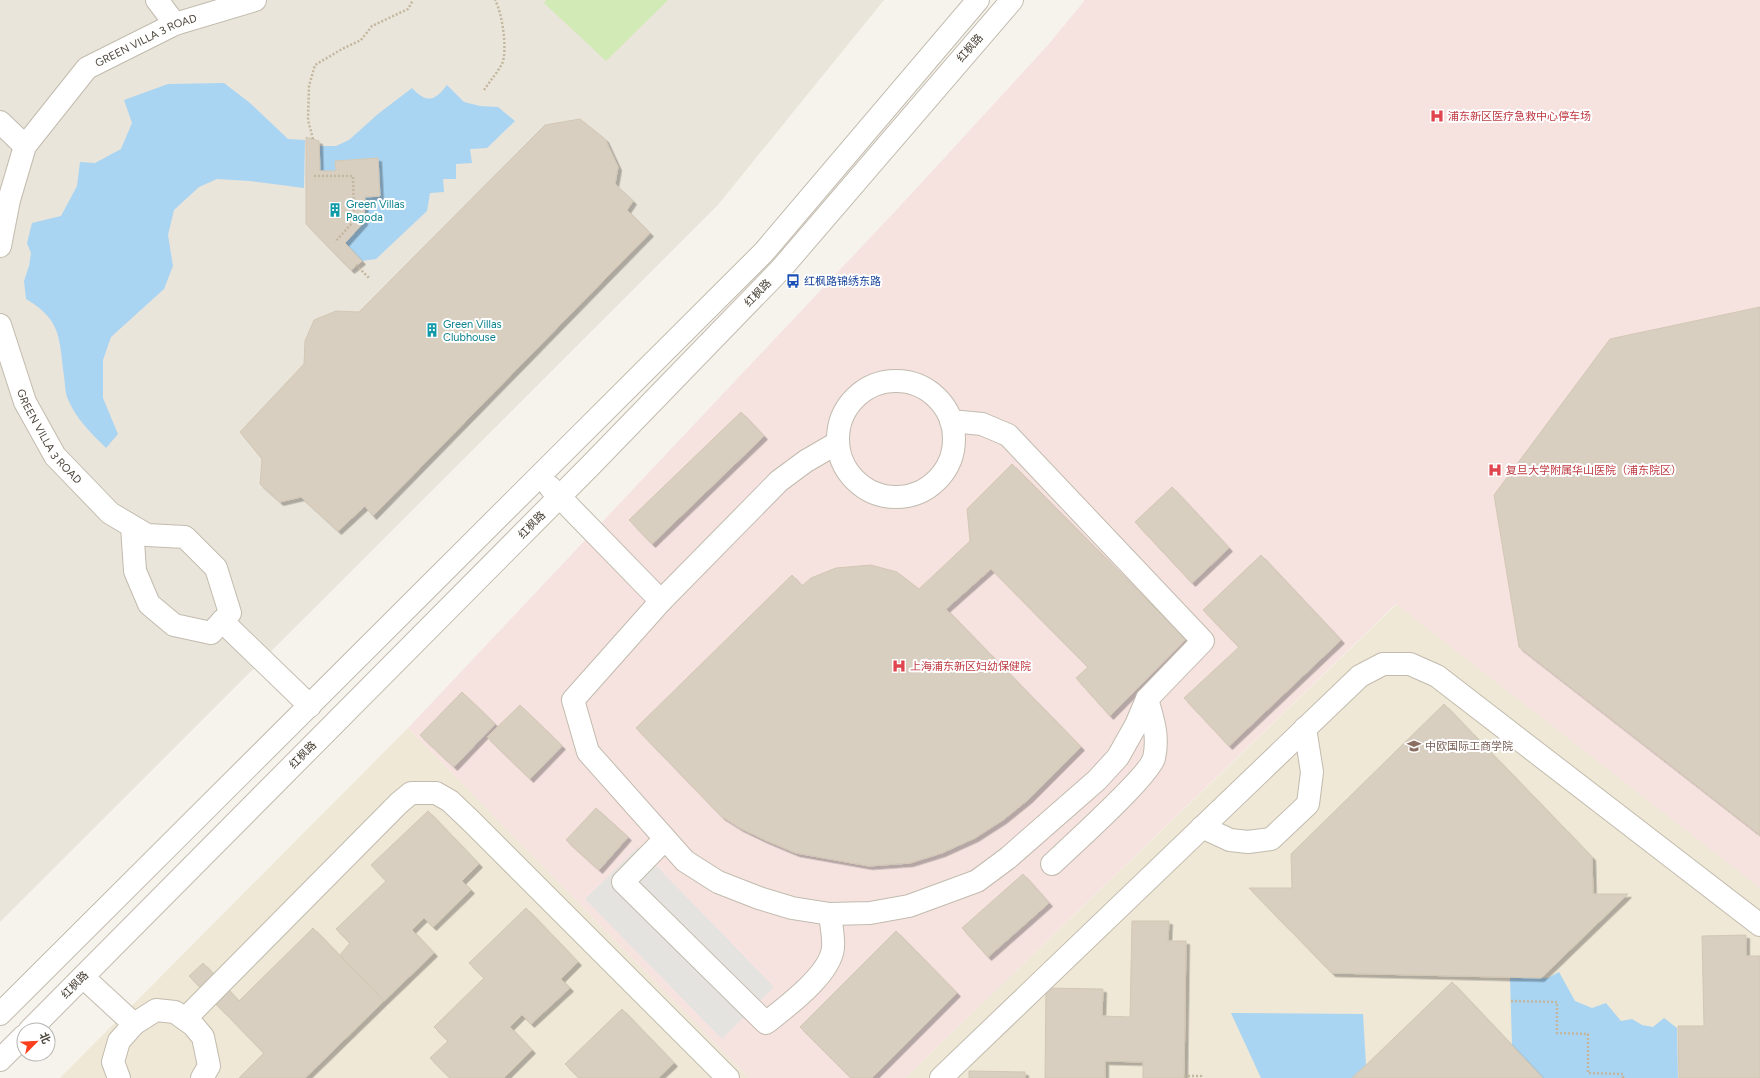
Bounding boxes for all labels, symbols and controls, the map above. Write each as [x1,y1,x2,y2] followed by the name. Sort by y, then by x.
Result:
[93,11,199,69] street label: GREEN VILLA 3 ROAD
[954,31,986,65] street label: 红枫路
[1429,108,1445,124] hospital icon: 浦东新区医疗急救中心停车场
[1448,110,1591,123] place label: 浦东新区医疗急救中心停车场
[346,198,405,224] place label: Green Villas Pagoda
[327,202,343,218] building icon: Green Villas Pagoda
[785,273,801,289] bus stop icon: 红枫路锦绣东路
[804,275,881,288] place label: 红枫路锦绣东路
[742,277,774,309] street label: 红枫路
[443,318,502,344] place label: Green Villas Clubhouse
[424,322,440,338] building icon: Green Villas Clubhouse
[15,387,85,487] street label: GREEN VILLA 3 ROAD
[1487,462,1503,478] hospital icon: 复旦大学附属华山医院（浦东院区）
[1506,464,1682,477] place label: 复旦大学附属华山医院（浦东院区）
[516,509,548,541] street label: 红枫路
[891,658,907,674] hospital icon: 上海浦东新区妇幼保健院
[910,660,1031,673] place label: 上海浦东新区妇幼保健院
[1406,738,1422,754] school or university icon: 中欧国际工商学院
[287,739,319,771] street label: 红枫路
[1425,740,1513,753] place label: 中欧国际工商学院
[59,969,91,1001] street label: 红枫路
[16,1022,56,1062] north arrow
[37,1030,53,1046] text: 北

